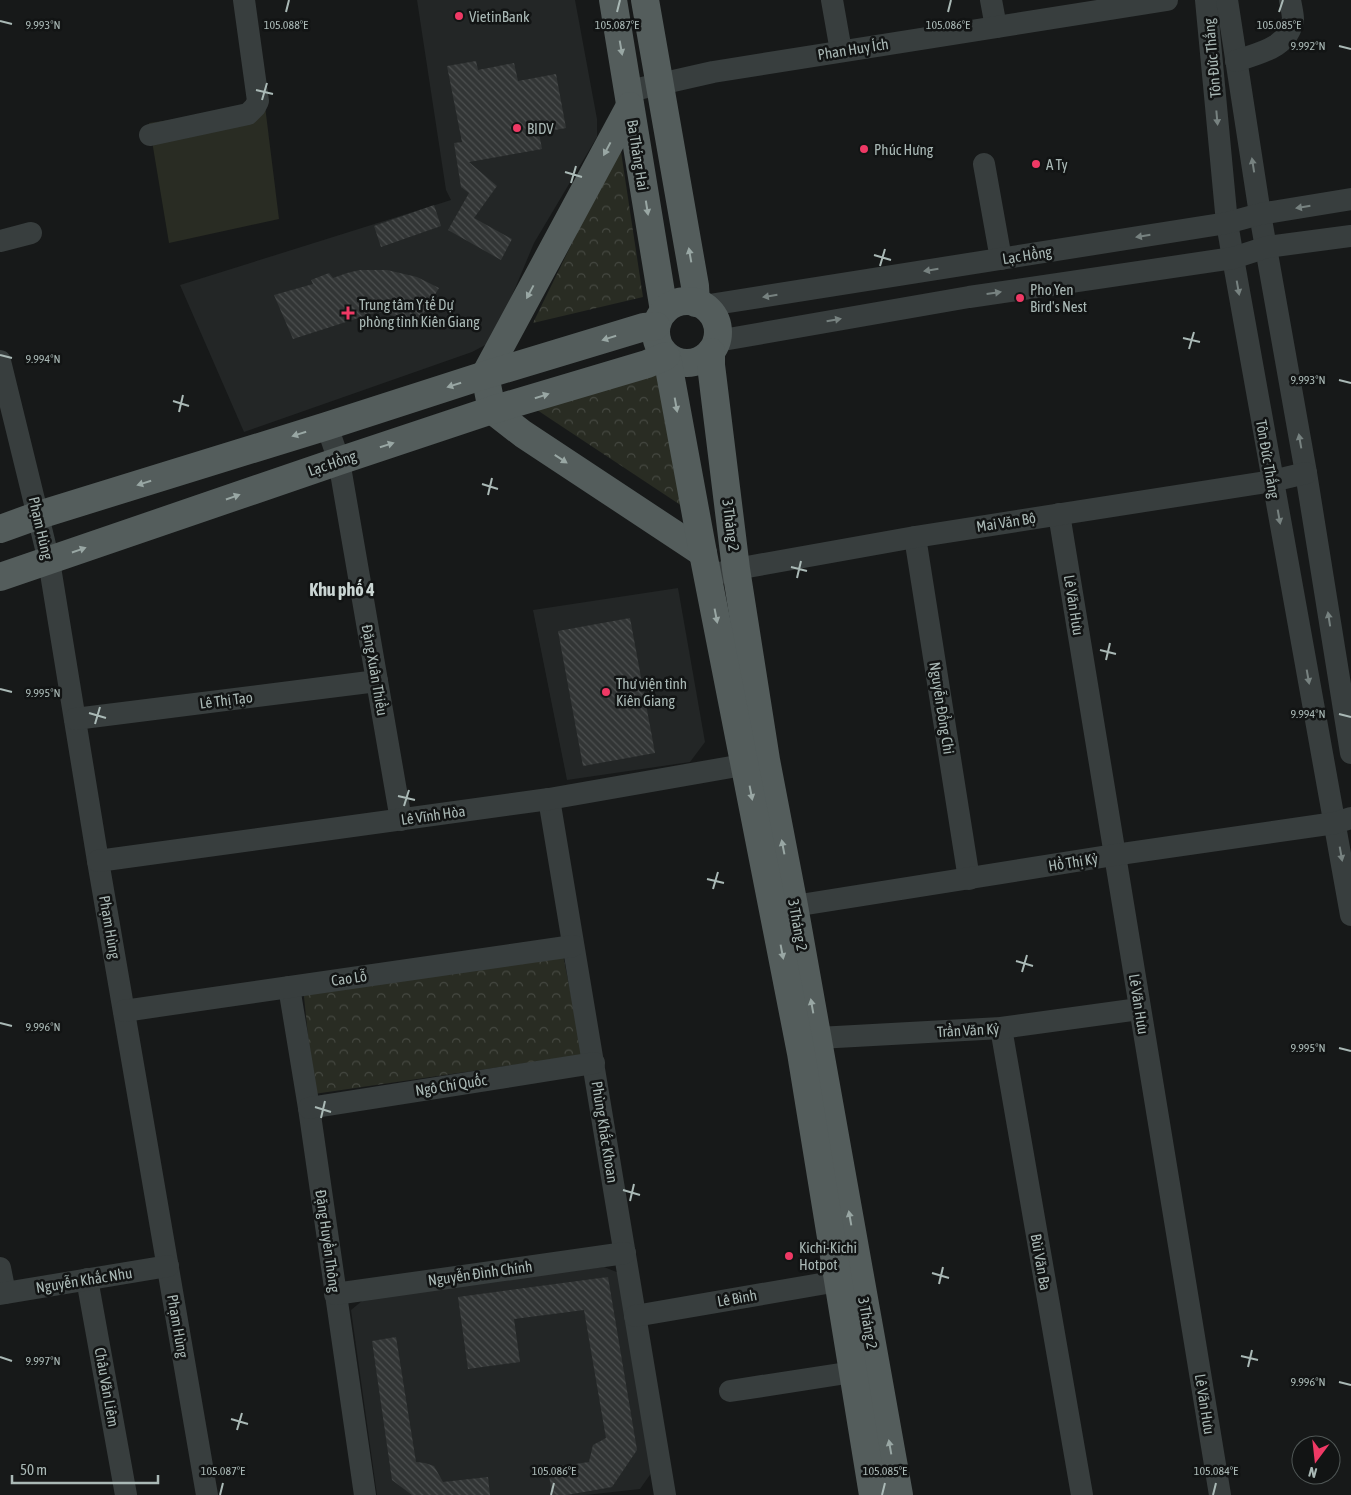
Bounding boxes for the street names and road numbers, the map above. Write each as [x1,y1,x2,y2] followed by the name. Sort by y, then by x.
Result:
[1200,17,1224,98] street label: Tôn Đức Thắng
[816,35,890,63] street label: Phan Huy Ích
[624,118,652,192] street label: Ba Tháng Hai
[1001,243,1053,267] street label: Lạc Hồng
[1253,418,1283,500] street label: Tôn Đức Thắng
[306,447,359,479] street label: Lạc Hồng
[26,495,57,562] street label: Phạm Hùng
[719,498,743,552] street label: 3 Tháng 2
[975,509,1037,535] street label: Mai Văn Bộ
[1061,573,1087,637] street label: Lê Văn Hưu
[359,623,391,717] street label: Đặng Xuân Thiều
[926,661,958,755] street label: Nguyễn Đổng Chi
[199,688,253,712] street label: Lê Thị Tạo
[400,802,466,828] street label: Lê Vĩnh Hòa
[1047,850,1099,874] street label: Hồ Thị Kỷ
[96,894,124,961] street label: Phạm Hùng
[785,898,811,952] street label: 3 Tháng 2
[330,967,368,989] street label: Cao Lỗ
[1126,972,1152,1036] street label: Lê Văn Hưu
[936,1020,1000,1040] street label: Trần Văn Kỷ
[414,1071,488,1099] street label: Ngô Chí Quốc
[589,1080,621,1184] street label: Phùng Khắc Khoan
[312,1189,344,1294] street label: Đặng Huyền Thông
[1028,1232,1054,1292] street label: Bùi Văn Ba
[427,1257,533,1289] street label: Nguyễn Đình Chính
[35,1264,133,1296] street label: Nguyễn Khắc Nhu
[716,1286,758,1310] street label: Lê Bình
[164,1293,192,1360] street label: Phạm Hùng
[855,1296,881,1350] street label: 3 Tháng 2
[92,1346,122,1428] street label: Châu Văn Liêm
[1192,1372,1218,1436] street label: Lê Văn Hưu

